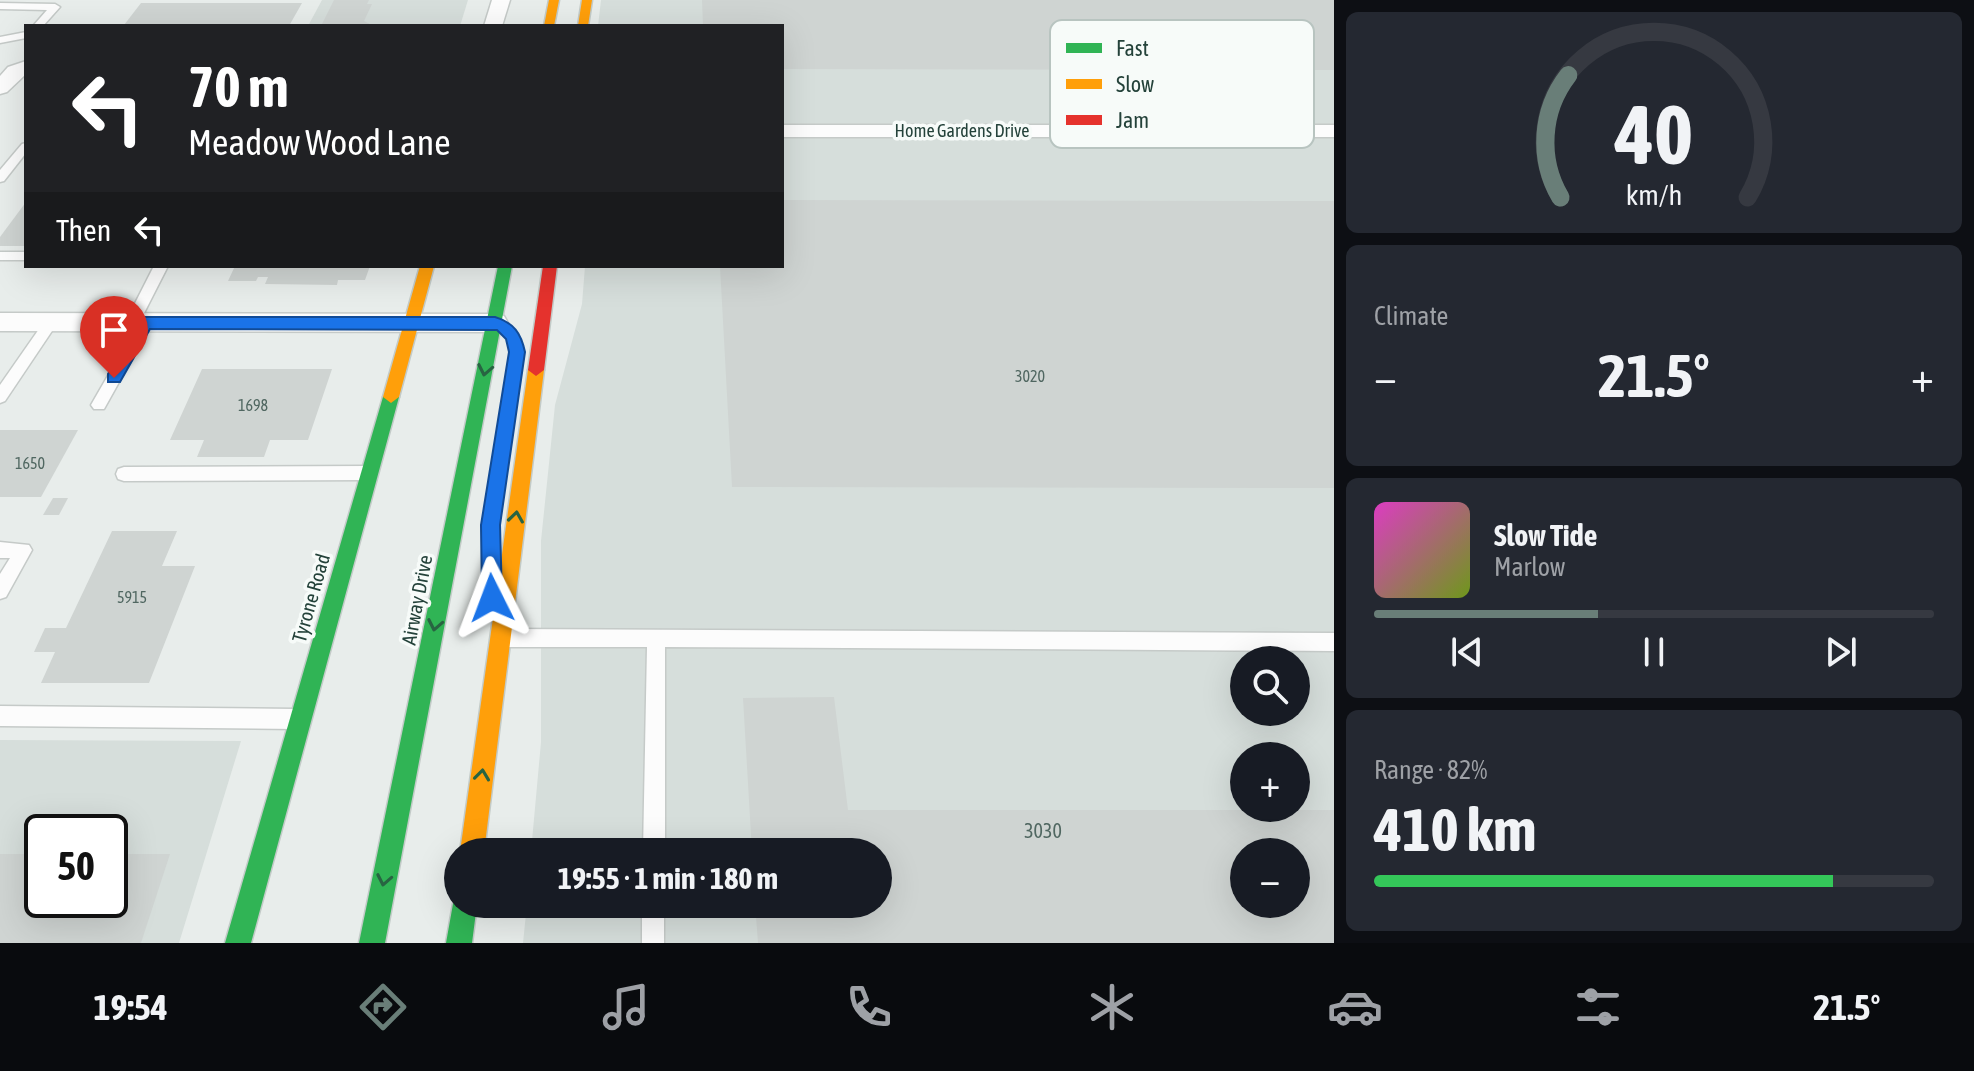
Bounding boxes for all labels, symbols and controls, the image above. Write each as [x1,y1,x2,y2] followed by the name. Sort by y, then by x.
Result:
[1050,20,1314,148] legend
[1116,35,1149,61] text: Fast
[188,55,289,119] text: 70 m
[56,56,160,160] icon: left
[1116,71,1154,97] text: Slow
[1614,86,1693,182] text: 40
[1116,107,1149,133] text: Jam
[895,120,1029,141] street label: Home Gardens Drive
[188,121,451,163] text: Meadow Wood Lane
[1626,179,1682,212] text: km/h
[127,208,171,252] icon: left
[56,213,111,247] text: Then
[80,296,148,378] pin
[1374,301,1448,331] text: Climate
[92,308,136,352] icon: arrive
[1598,341,1710,410] text: 21.5°
[1374,351,1397,401] text: −
[1911,351,1934,401] text: +
[477,363,494,376] one-way arrow
[1015,367,1045,385] house number: 3020
[238,396,268,414] house number: 1698
[15,454,45,472] house number: 1650
[507,510,524,524] one-way arrow
[1494,518,1597,552] text: Slow Tide
[287,551,334,645] street label: Tyrone Road
[1494,552,1565,582] text: Marlow
[397,553,436,647] street label: Airway Drive
[450,556,534,640] position arrow
[117,588,147,606] house number: 5915
[427,618,444,632] one-way arrow
[1445,630,1489,674] icon: previous
[1632,630,1676,674] icon: pause
[1819,630,1863,674] icon: next
[1230,646,1310,918] map controls
[1230,646,1310,726] button: search
[1230,742,1310,822] button: +
[1374,755,1487,785] text: Range · 82%
[473,768,490,781] one-way arrow
[1374,795,1536,864] text: 410 km
[24,814,128,918] speed limit sign: 50
[1024,819,1062,842] house number: 3030
[1230,838,1310,918] button: −
[558,861,778,895] text: 19:55 · 1 min · 180 m
[376,873,393,886] one-way arrow
[355,979,411,1035] icon: directions
[598,979,654,1035] icon: music
[841,979,897,1035] icon: phone
[1084,979,1140,1035] icon: climate
[1327,979,1383,1035] icon: car
[1570,979,1626,1035] icon: filters
[94,986,168,1028] text: 19:54
[1813,986,1880,1028] text: 21.5°

